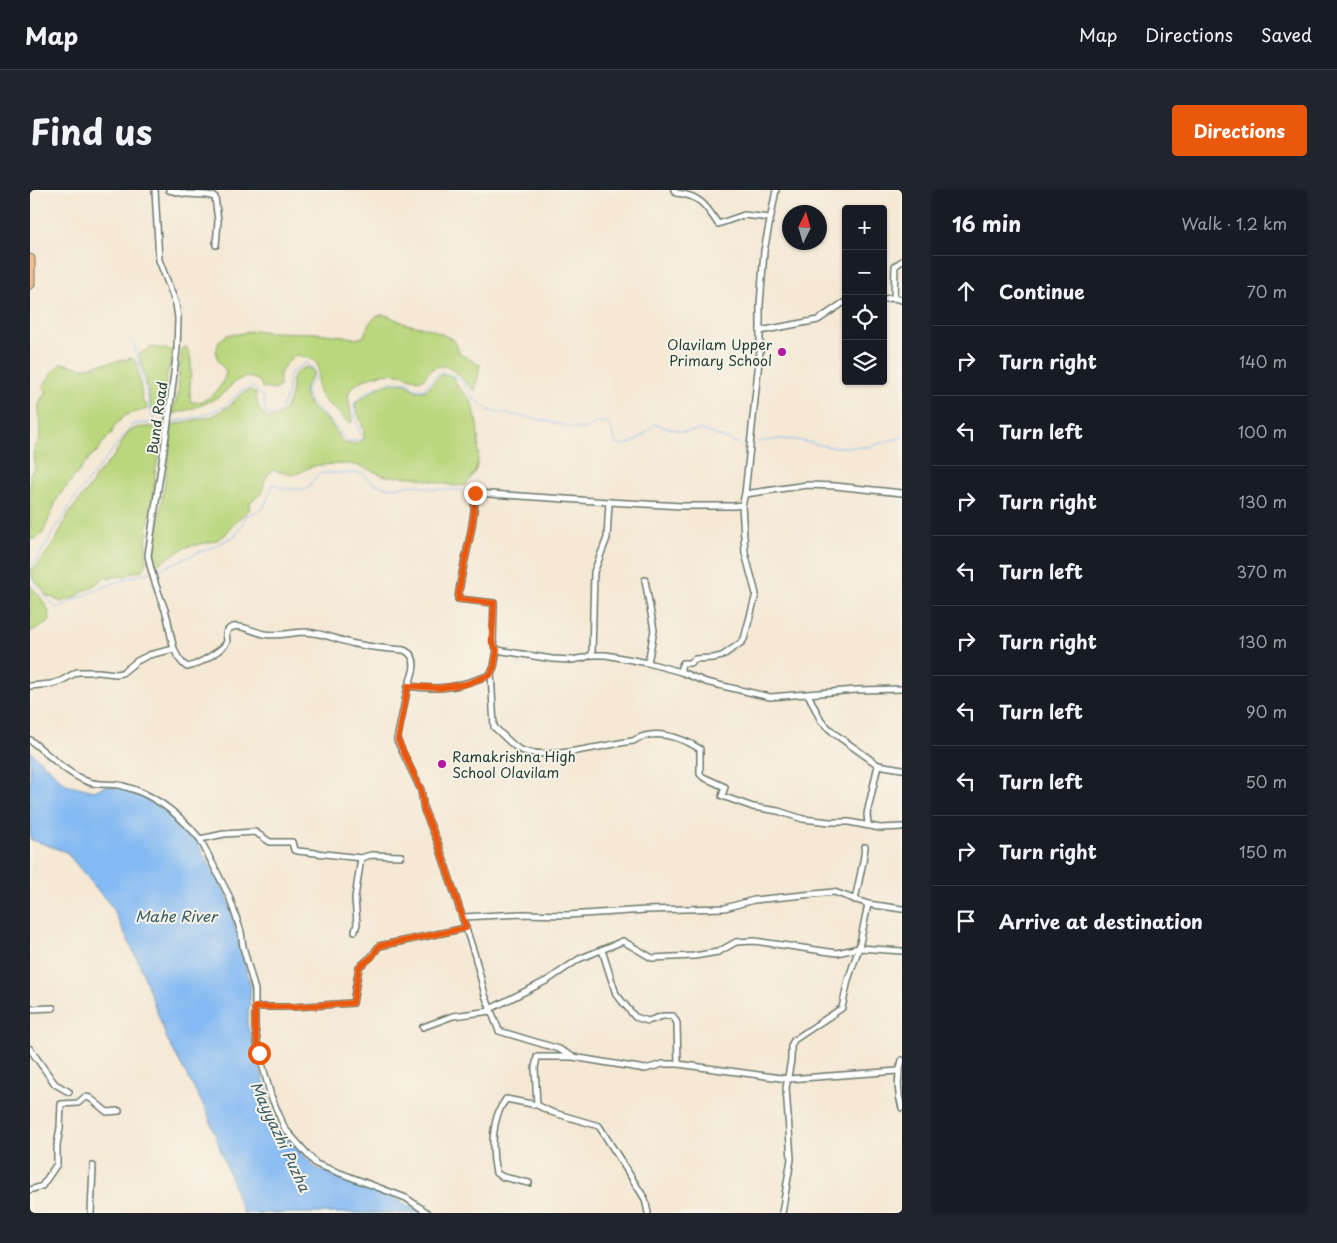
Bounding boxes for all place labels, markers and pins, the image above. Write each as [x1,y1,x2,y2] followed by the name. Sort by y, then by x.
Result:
[667,334,773,371] place label: Olavilam Upper Primary School
[776,346,788,358] marker: Olavilam Upper Primary School
[452,746,576,783] place label: Ramakrishna High School Olavilam
[436,758,448,770] marker: Ramakrishna High School Olavilam

